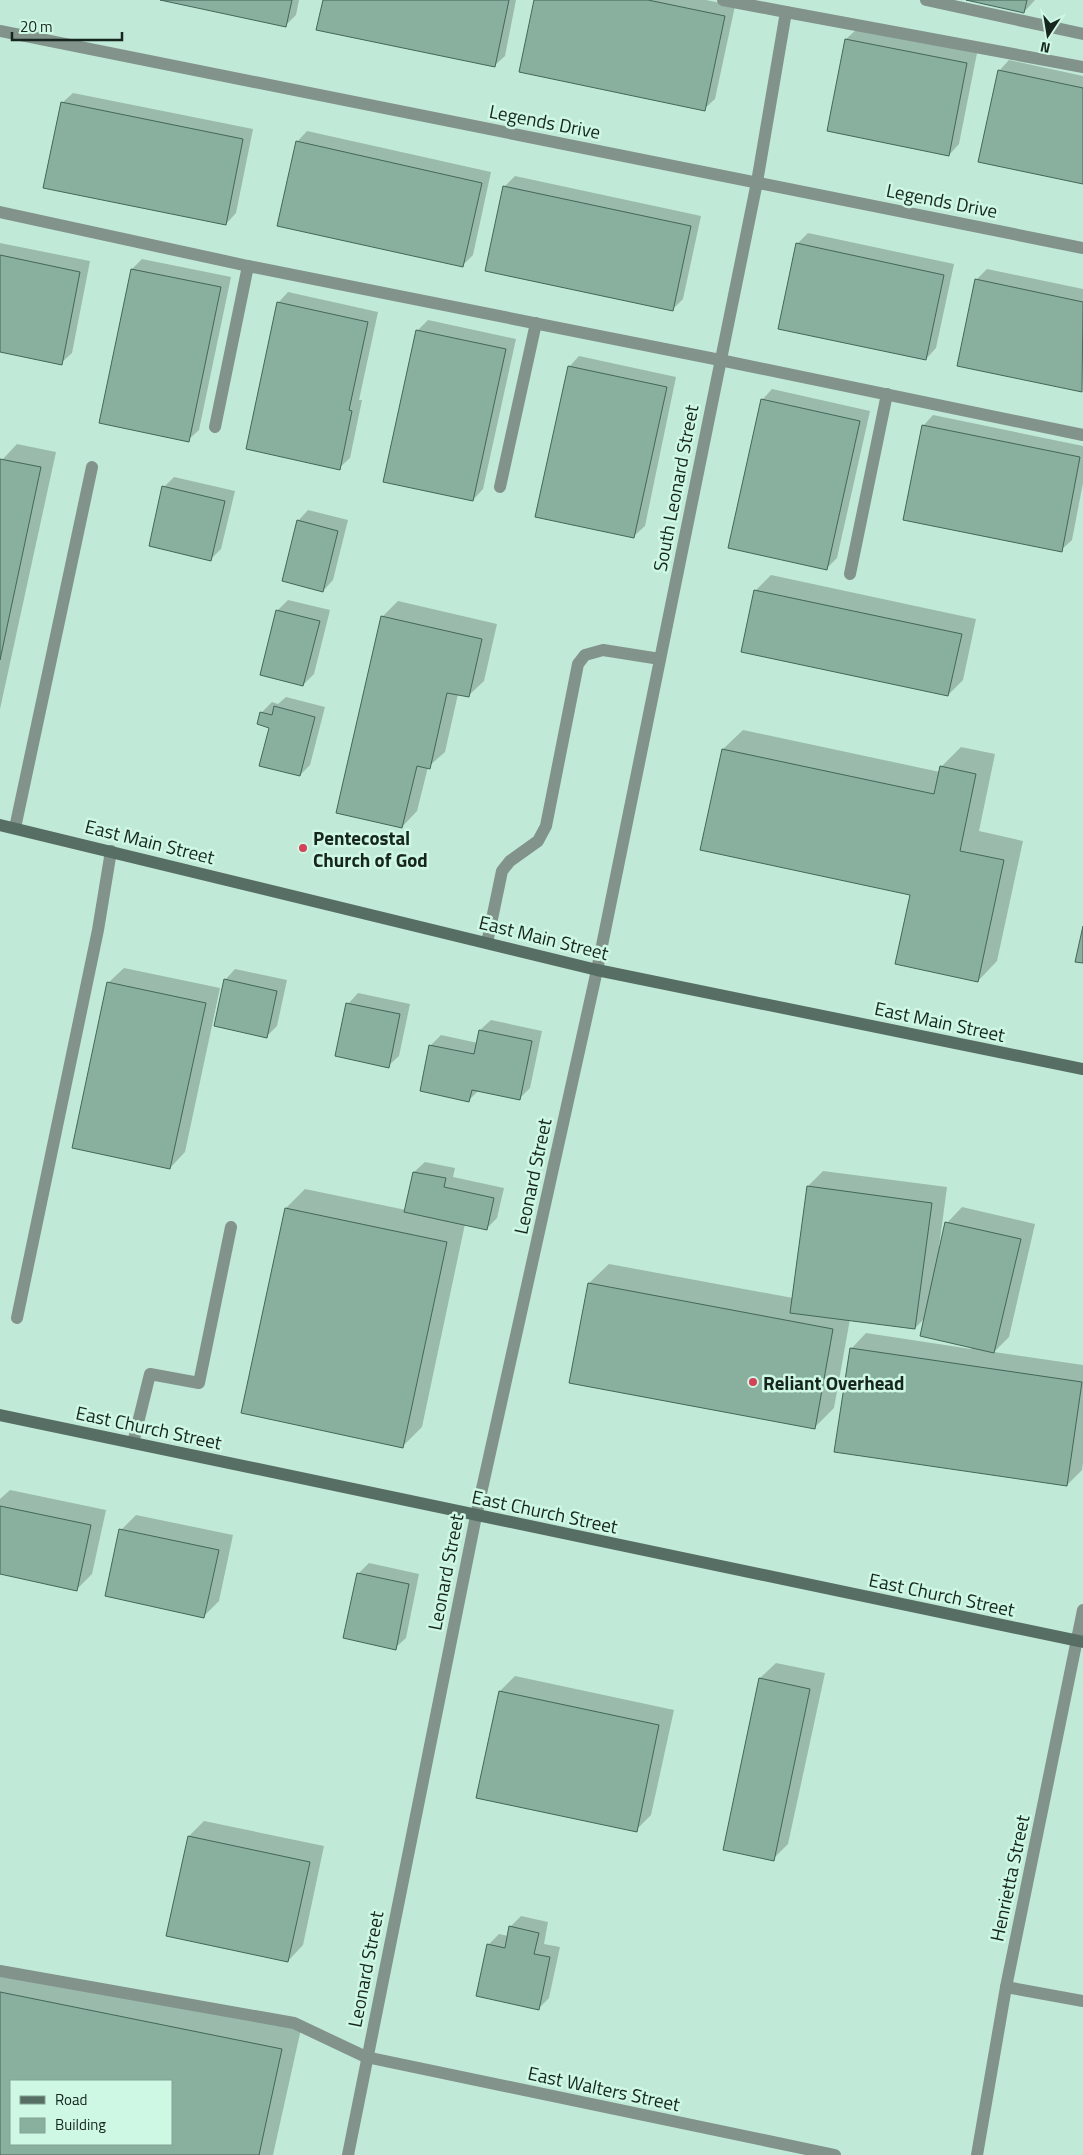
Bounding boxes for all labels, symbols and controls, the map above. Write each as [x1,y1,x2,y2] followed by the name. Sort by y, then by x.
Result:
[12,10,122,42] scale bar
[1023,10,1073,60] north arrow
[20,15,53,38] text: 20 m
[1038,37,1052,59] text: N
[487,96,603,146] street label: Legends Drive
[884,175,1000,225] street label: Legends Drive
[645,402,705,574] street label: South Leonard Street
[82,811,218,871] street label: East Main Street
[313,823,428,874] place label: Pentecostal Church of God
[297,842,309,854] marker: Pentecostal Church of God
[476,907,612,967] street label: East Main Street
[872,993,1008,1049] street label: East Main Street
[506,1115,559,1237] street label: Leonard Street
[763,1368,904,1397] place label: Reliant Overhead
[747,1376,759,1388] marker: Reliant Overhead
[73,1397,225,1457] street label: East Church Street
[469,1481,621,1541] street label: East Church Street
[420,1511,471,1633] street label: Leonard Street
[866,1564,1018,1624] street label: East Church Street
[981,1812,1037,1944] street label: Henrietta Street
[340,1908,391,2030] street label: Leonard Street
[525,2058,683,2118] street label: East Walters Street
[10,2080,172,2145] legend
[55,2088,87,2111] text: Road
[55,2113,106,2136] text: Building

